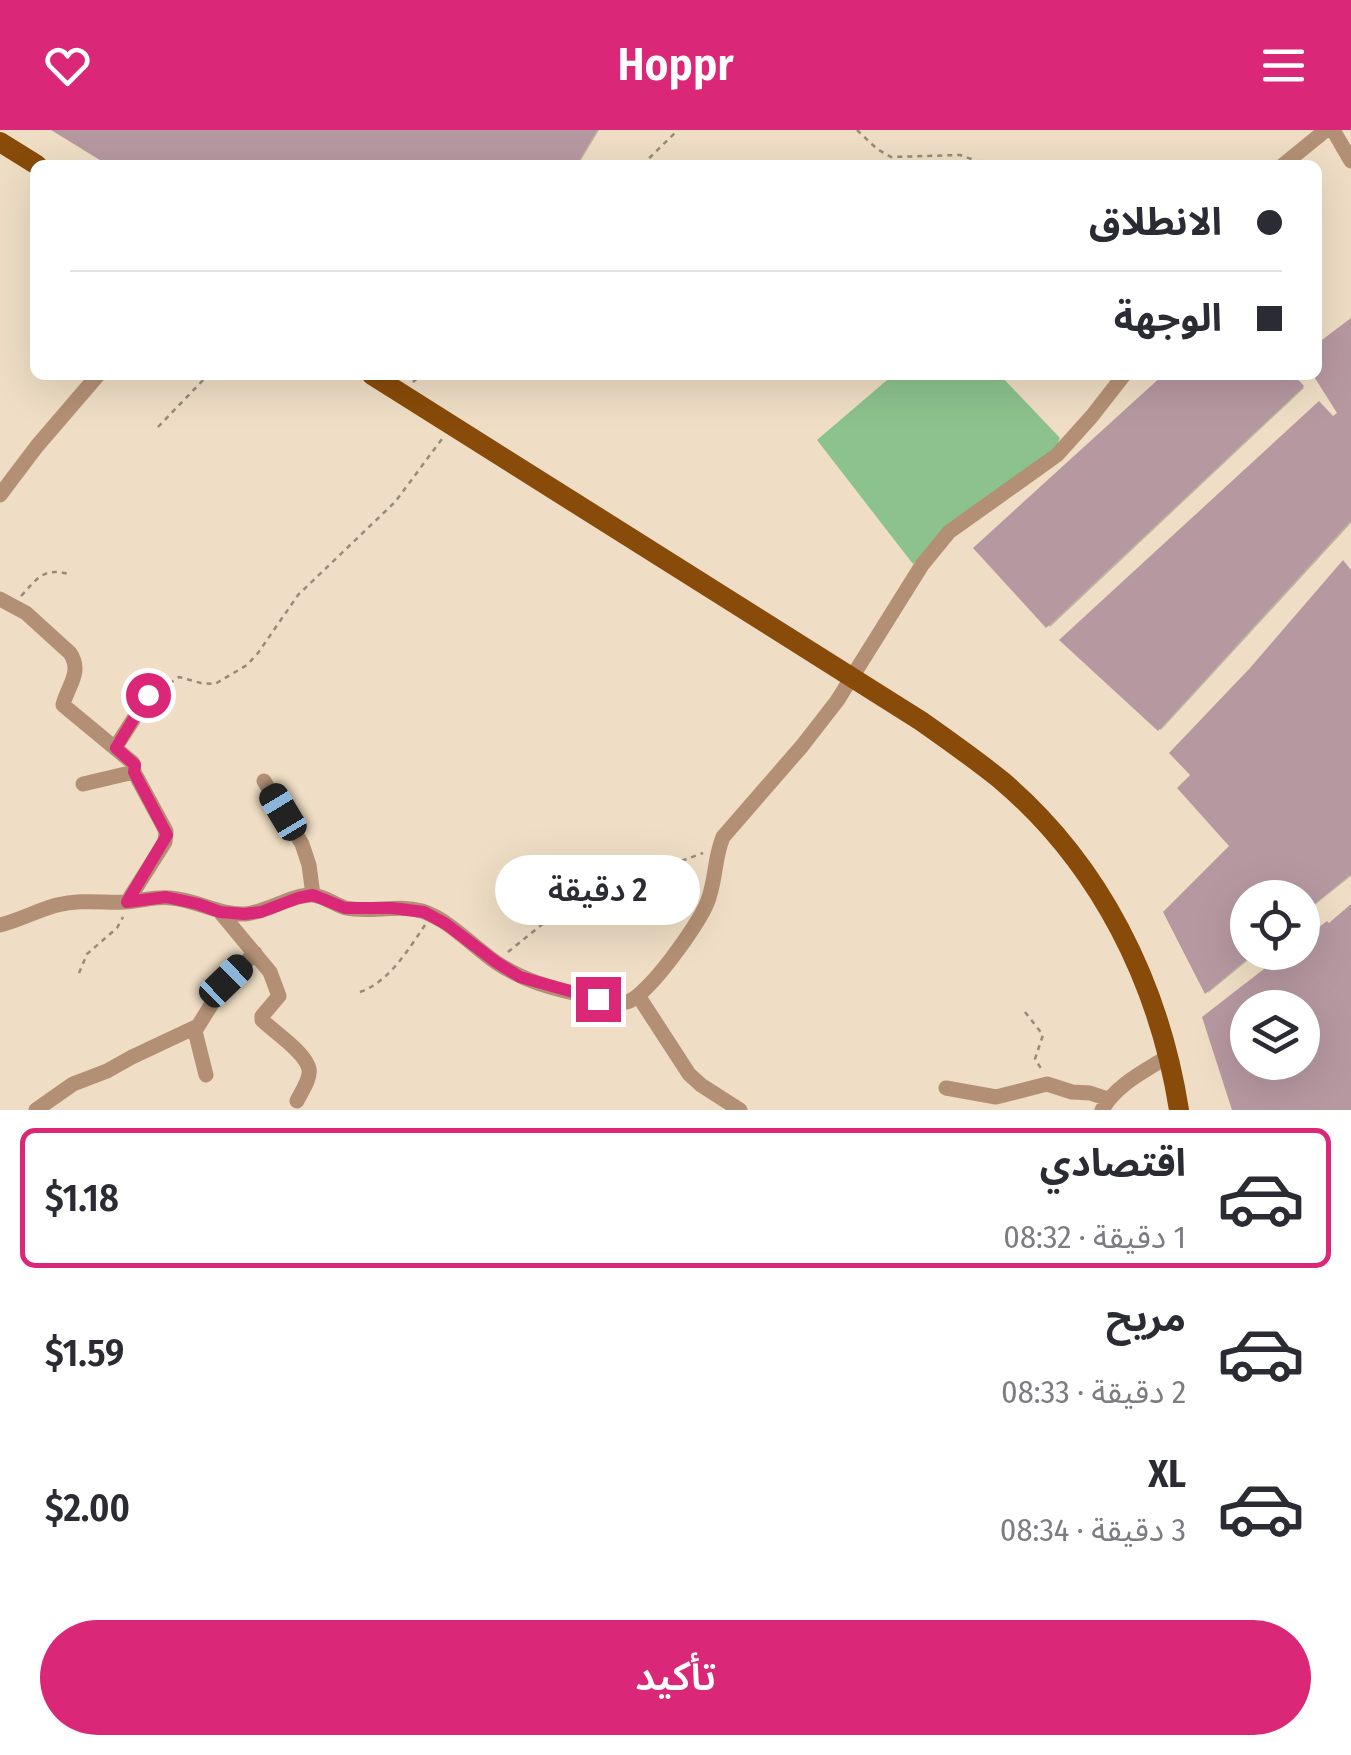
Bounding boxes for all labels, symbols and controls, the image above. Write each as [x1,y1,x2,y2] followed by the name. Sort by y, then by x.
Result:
[40,38,95,93] icon: heart
[617,38,734,92] text: Hoppr
[1256,38,1311,93] icon: menu
[1089,199,1222,245] text: الانطلاق
[1114,295,1222,341] text: الوجهة
[126,673,171,718] route start
[255,779,311,845] car
[496,854,700,924] callout: 2 دقيقة
[548,871,647,909] text: 2 دقيقة
[1230,880,1320,1080] map controls
[1230,880,1320,970] button: locate
[194,949,258,1013] car
[576,977,621,1022] route end
[1230,990,1320,1080] button: layers
[1040,1140,1186,1186] text: اقتصادي
[1216,1153,1306,1243] icon: car
[45,1175,119,1221] text: $1.18
[1003,1218,1186,1256] text: 1 دقيقة · 08:32
[1106,1295,1186,1341] text: مريح
[1216,1308,1306,1398] icon: car
[45,1330,124,1376] text: $1.59
[1001,1373,1186,1411] text: 2 دقيقة · 08:33
[1148,1451,1186,1497] text: XL
[1216,1463,1306,1553] icon: car
[45,1485,130,1531] text: $2.00
[1000,1511,1186,1549] text: 3 دقيقة · 08:34
[40,1620,1311,1735] button: تأكيد

